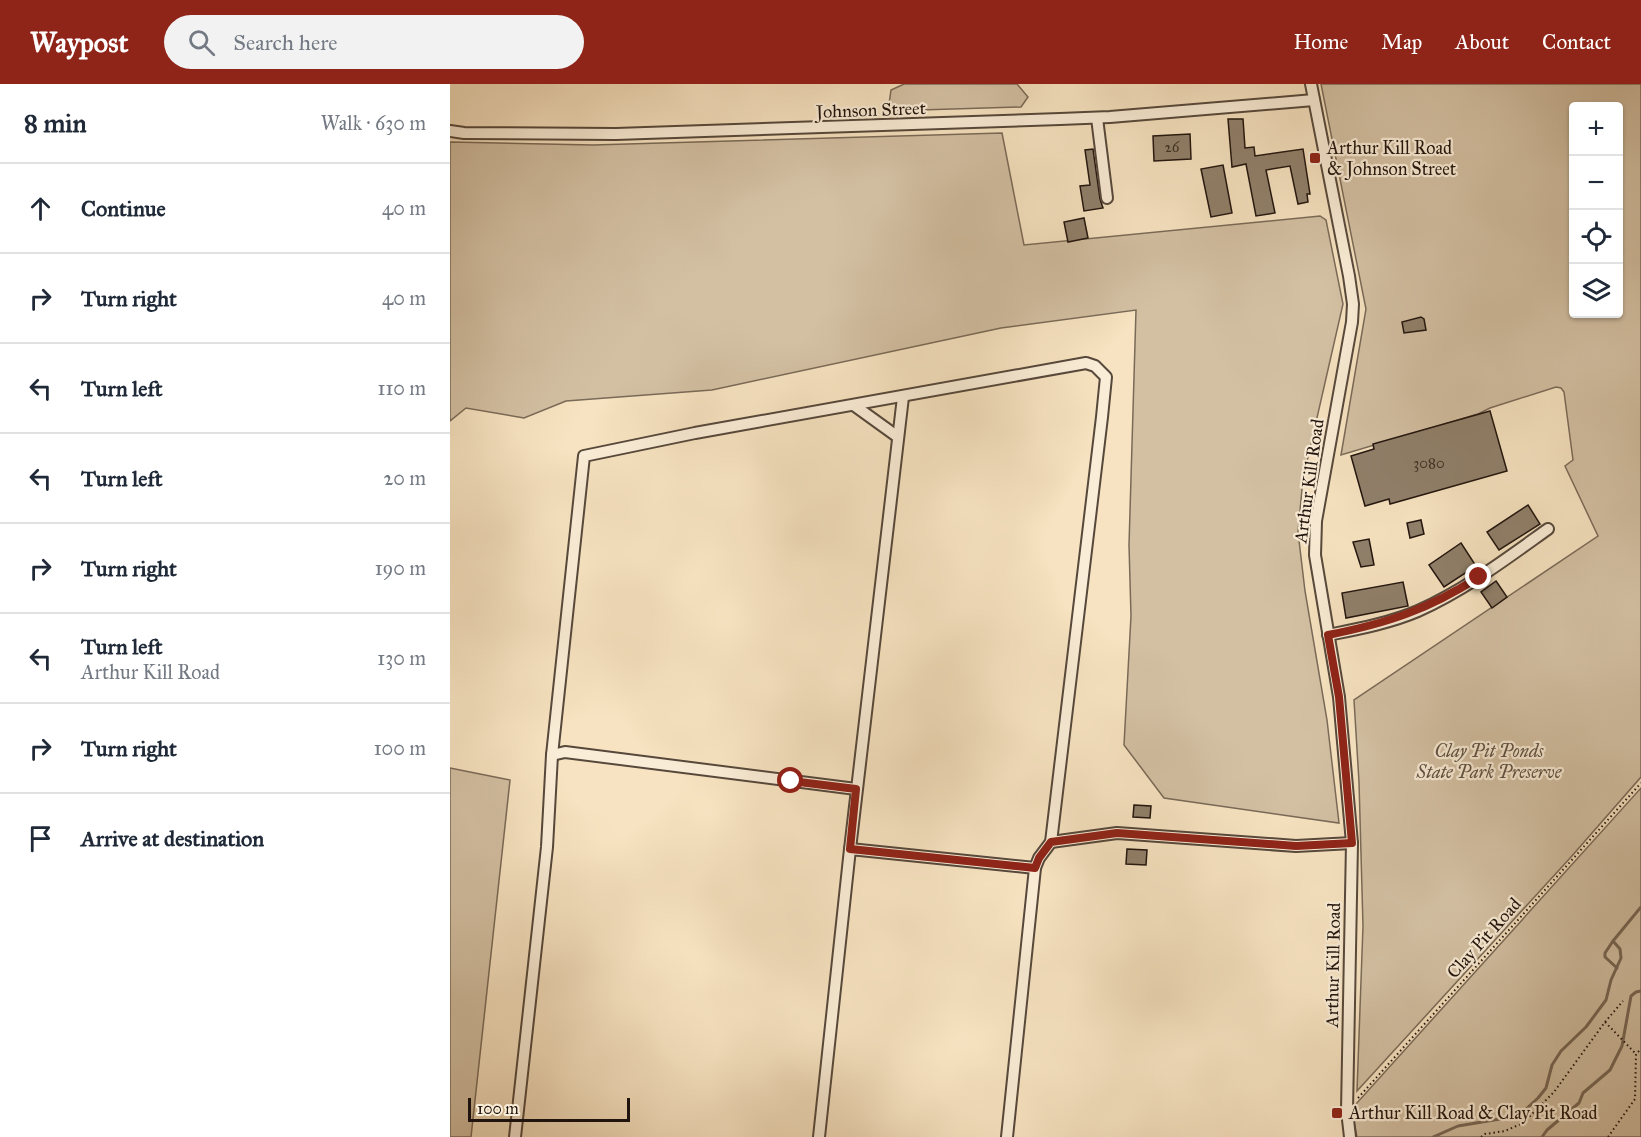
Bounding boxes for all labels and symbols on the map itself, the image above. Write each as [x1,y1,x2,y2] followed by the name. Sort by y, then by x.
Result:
[814,97,927,124] street label: Johnson Street
[1326,137,1457,181] place label: Arthur Kill Road & Johnson Street
[1164,138,1181,156] house number: 26
[1308,151,1322,165] marker: Arthur Kill Road & Johnson Street
[1289,418,1329,545] street label: Arthur Kill Road
[1413,454,1445,472] house number: 3080
[1465,563,1491,589] route end
[1416,740,1563,783] park label: Clay Pit Ponds State Park Preserve
[777,767,803,793] route start
[1442,893,1526,983] street label: Clay Pit Road
[1321,902,1345,1029] street label: Arthur Kill Road
[468,1095,630,1122] scale bar
[1348,1102,1598,1124] place label: Arthur Kill Road & Clay Pit Road
[1330,1106,1344,1120] marker: Arthur Kill Road & Clay Pit Road

